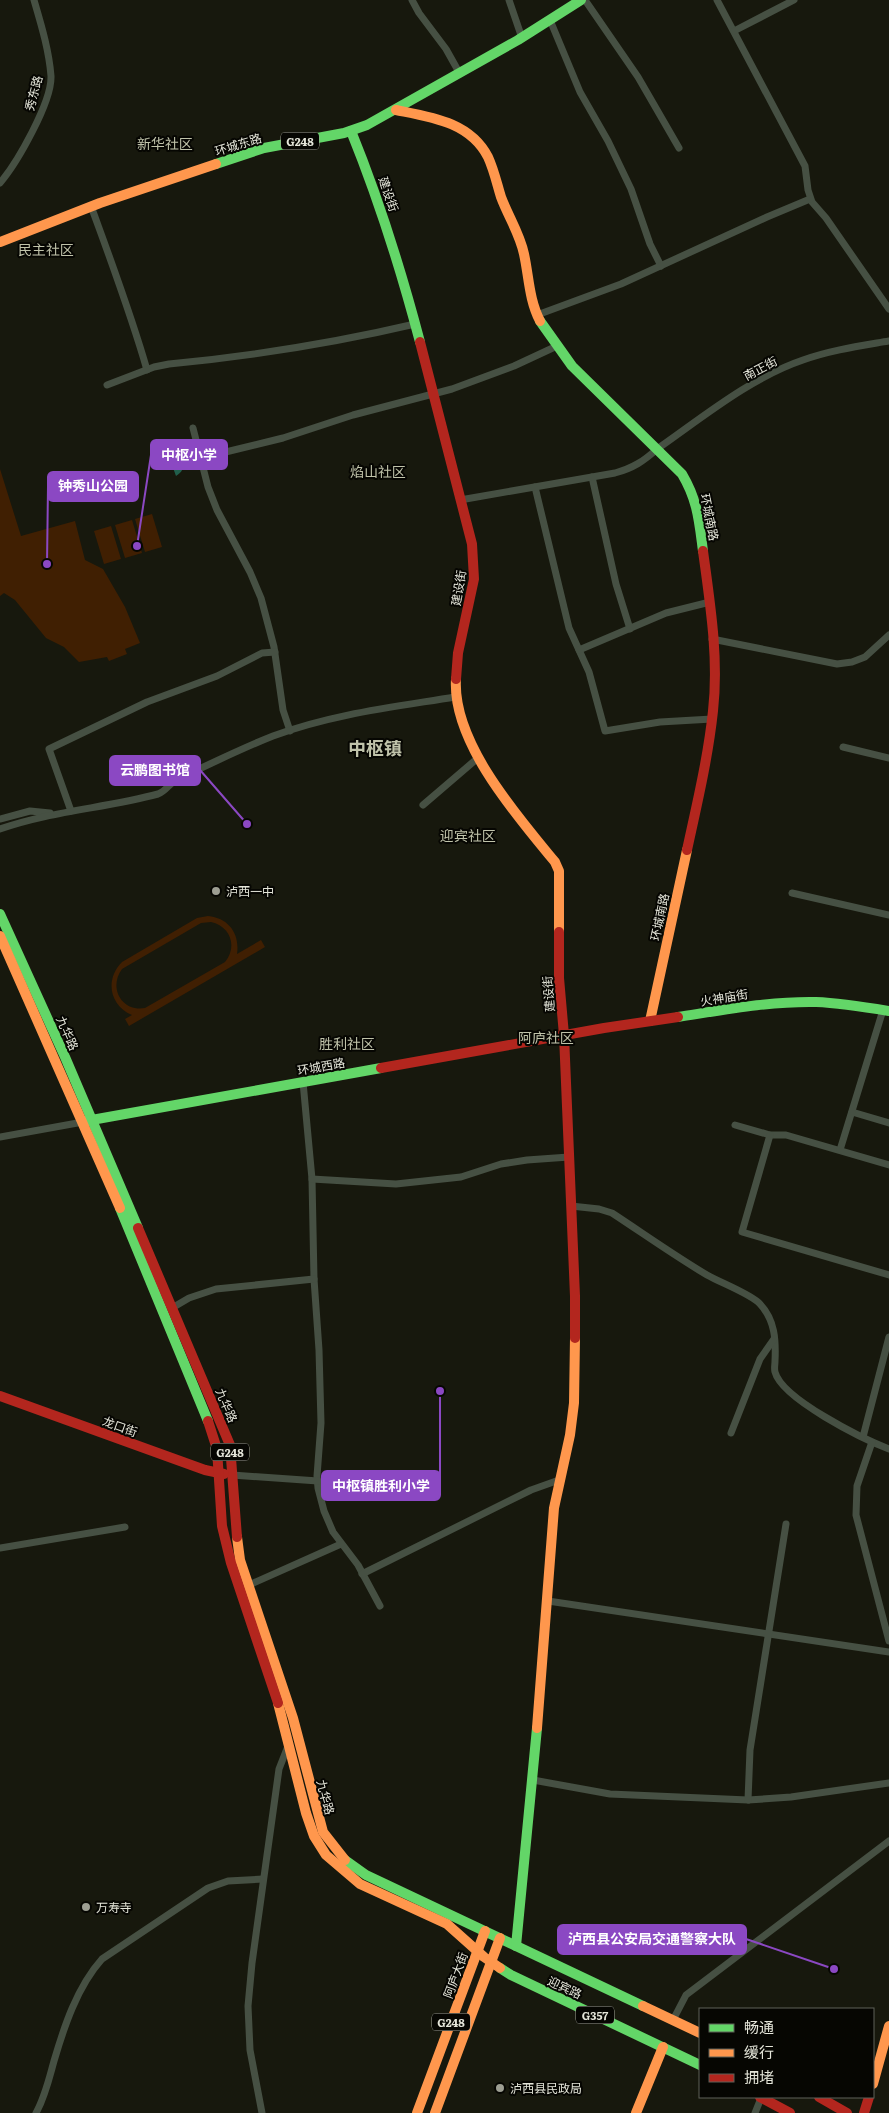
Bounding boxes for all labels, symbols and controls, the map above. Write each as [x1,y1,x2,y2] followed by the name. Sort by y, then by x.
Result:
[20,73,46,113] street label: 秀东路
[212,128,264,160] street label: 环城东路
[281,132,319,150] road number: G248
[137,133,193,153] district label: 新华社区
[375,174,403,214] street label: 建设街
[18,239,74,259] district label: 民主社区
[740,352,780,384] street label: 南正街
[151,440,227,469] callout: 中枢小学
[161,444,217,464] text: 中枢小学
[350,461,406,481] district label: 焰山社区
[48,472,138,501] callout: 钟秀山公园
[58,475,128,495] text: 钟秀山公园
[697,492,723,542] street label: 环城南路
[446,569,470,607] street label: 建设街
[348,734,402,761] district label: 中枢镇
[110,756,200,785] callout: 云鹏图书馆
[120,759,190,779] text: 云鹏图书馆
[440,825,496,845] district label: 迎宾社区
[226,882,274,900] place label: 泸西一中
[210,885,222,897] marker: 泸西一中
[645,892,673,942] street label: 环城南路
[537,975,559,1013] street label: 建设街
[699,984,749,1010] street label: 火神庙街
[52,1013,84,1053] street label: 九华路
[518,1027,574,1047] district label: 阿庐社区
[319,1033,375,1053] district label: 胜利社区
[296,1053,346,1079] street label: 环城西路
[212,1385,242,1425] street label: 九华路
[100,1411,140,1441] street label: 龙口街
[211,1444,249,1460] road number: G248
[322,1471,440,1500] callout: 中枢镇胜利小学
[332,1475,430,1495] text: 中枢镇胜利小学
[313,1777,339,1817] street label: 九华路
[96,1898,132,1916] place label: 万寿寺
[80,1901,92,1913] marker: 万寿寺
[558,1925,746,1954] callout: 泸西县公安局交通警察大队
[568,1928,736,1948] text: 泸西县公安局交通警察大队
[438,1949,472,2001] street label: 阿庐大街
[545,1971,585,2003] street label: 迎宾路
[576,2006,614,2024] road number: G357
[699,2008,874,2098] legend
[432,2014,470,2030] road number: G248
[744,2015,774,2038] text: 畅通
[744,2040,774,2063] text: 缓行
[744,2065,774,2088] text: 拥堵
[510,2079,582,2097] place label: 泸西县民政局
[494,2082,506,2094] marker: 泸西县民政局

